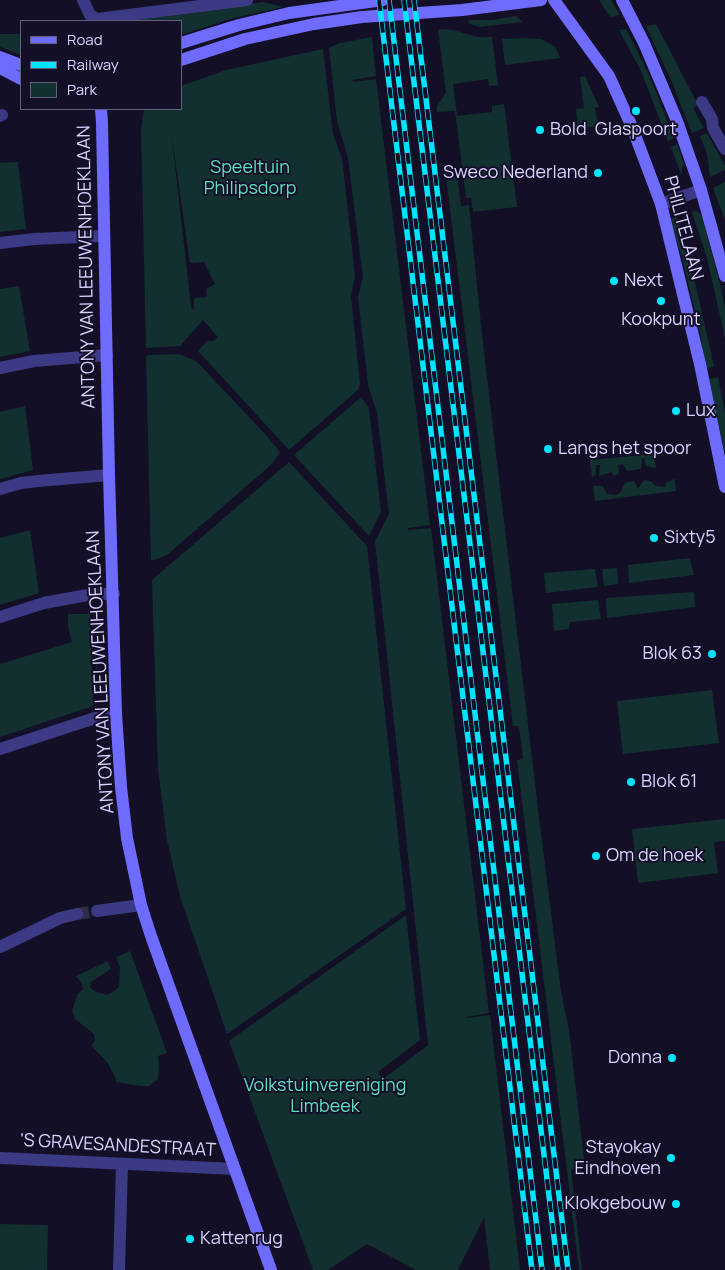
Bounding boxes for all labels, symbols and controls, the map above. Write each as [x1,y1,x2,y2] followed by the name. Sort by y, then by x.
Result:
[20,20,182,110] legend
[67,29,103,50] text: Road
[67,54,119,75] text: Railway
[67,79,97,100] text: Park
[630,105,642,117] marker: Glaspoort
[550,119,587,141] place label: Bold
[595,119,677,141] place label: Glaspoort
[534,124,546,136] marker: Bold
[74,125,100,409] street label: ANTONY VAN LEEUWENHOEKLAAN
[204,157,296,200] park label: Speeltuin Philipsdorp
[443,162,588,184] place label: Sweco Nederland
[592,167,604,179] marker: Sweco Nederland
[659,174,707,282] street label: PHILITELAAN
[624,270,663,292] place label: Next
[608,275,620,287] marker: Next
[655,295,667,307] marker: Kookpunt
[621,309,701,331] place label: Kookpunt
[686,400,715,422] place label: Lux
[670,405,682,417] marker: Lux
[558,438,691,460] place label: Langs het spoor
[542,443,554,455] marker: Langs het spoor
[664,527,716,549] place label: Sixty5
[83,530,119,814] street label: ANTONY VAN LEEUWENHOEKLAAN
[648,532,660,544] marker: Sixty5
[642,643,702,665] place label: Blok 63
[706,648,718,660] marker: Blok 63
[641,771,697,793] place label: Blok 61
[625,776,637,788] marker: Blok 61
[606,845,703,867] place label: Om de hoek
[590,850,602,862] marker: Om de hoek
[608,1047,662,1069] place label: Donna
[666,1052,678,1064] marker: Donna
[244,1075,406,1118] park label: Volkstuinvereniging Limbeek
[20,1130,216,1162] street label: 'S GRAVESANDESTRAAT
[575,1137,661,1180] place label: Stayokay Eindhoven
[665,1152,677,1164] marker: Stayokay Eindhoven
[565,1193,666,1215] place label: Klokgebouw
[670,1198,682,1210] marker: Klokgebouw
[200,1228,283,1250] place label: Kattenrug
[184,1233,196,1245] marker: Kattenrug

